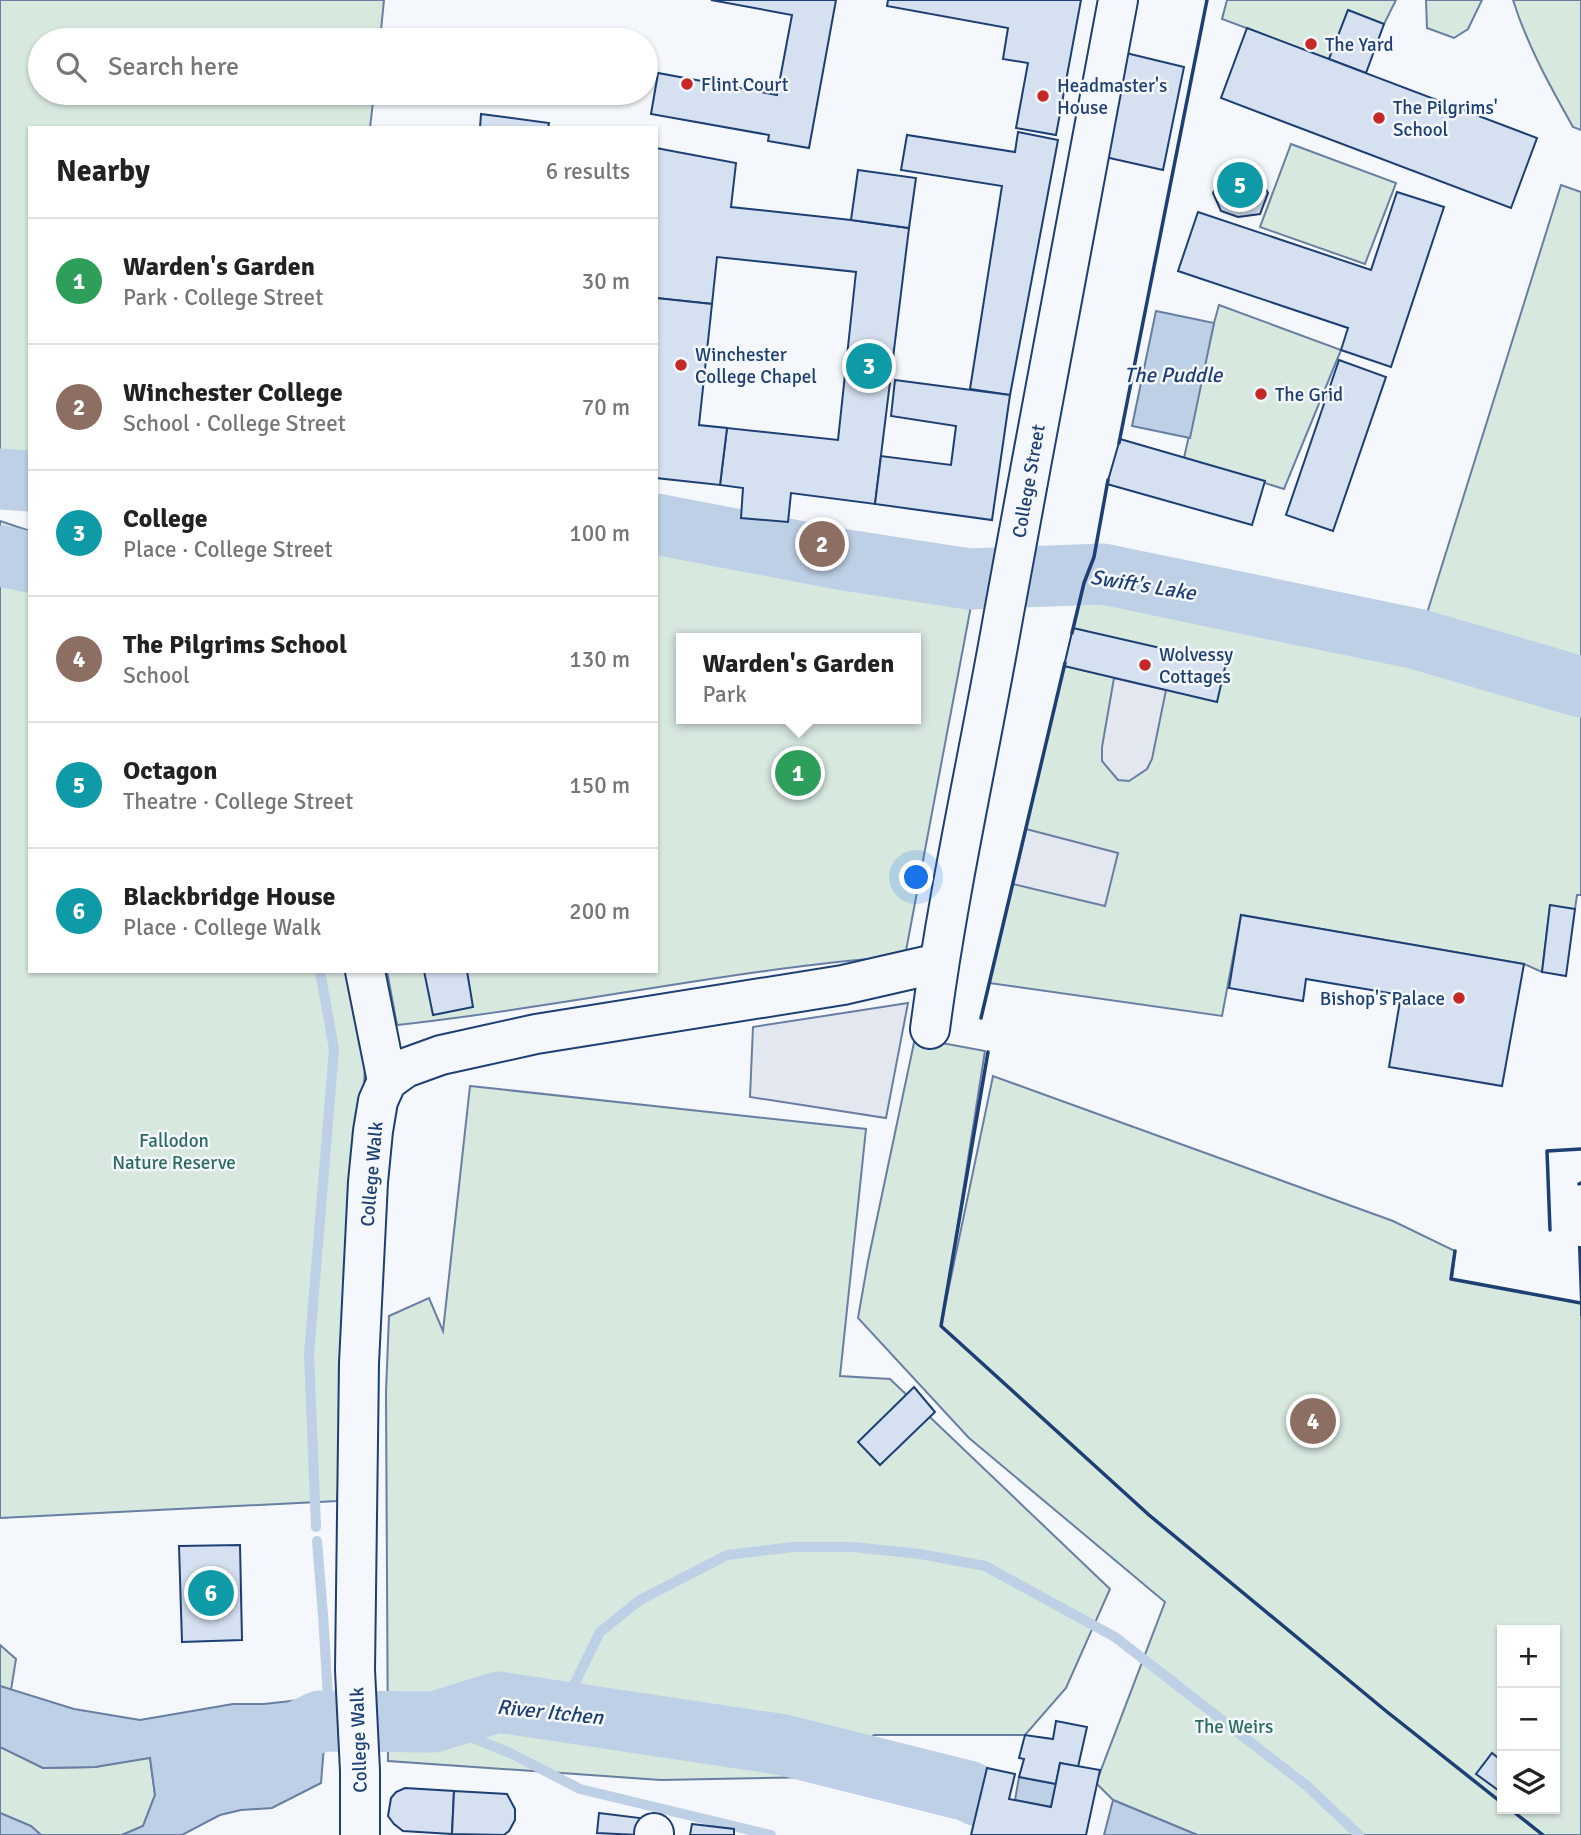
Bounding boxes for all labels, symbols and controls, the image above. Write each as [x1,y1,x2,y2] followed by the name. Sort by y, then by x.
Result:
[28,28,658,105] search box
[1325,33,1394,57] place label: The Yard
[1303,36,1319,52] marker: The Yard
[52,48,90,86] icon: search
[108,51,239,83] text: Search here
[701,73,789,97] place label: Flint Court
[1057,74,1167,120] place label: Headmaster's House
[679,76,695,92] marker: Flint Court
[1035,88,1051,104] marker: Headmaster's House
[1393,96,1498,142] place label: The Pilgrims' School
[1371,110,1387,126] marker: The Pilgrims' School
[56,153,150,190] text: Nearby
[546,157,630,186] text: 6 results
[1217,159,1263,211] pin: 5
[123,251,315,283] text: Warden's Garden
[73,267,85,296] text: 1
[582,267,630,296] text: 30 m
[123,283,323,312] text: Park · College Street
[846,340,892,392] pin: 3
[695,343,817,389] place label: Winchester College Chapel
[673,357,689,373] marker: Winchester College Chapel
[1124,362,1224,388] water label: The Puddle
[123,377,343,409] text: Winchester College
[1275,383,1343,407] place label: The Grid
[1253,386,1269,402] marker: The Grid
[73,393,85,422] text: 2
[582,393,630,422] text: 70 m
[123,409,346,438] text: School · College Street
[1007,422,1051,540] street label: College Street
[123,503,208,535] text: College
[799,518,845,570] pin: 2
[73,519,85,548] text: 3
[569,519,630,548] text: 100 m
[123,535,333,564] text: Place · College Street
[1089,564,1199,606] water label: Swift's Lake
[123,629,347,661] text: The Pilgrims School
[676,633,921,724] popup
[1159,643,1233,689] place label: Wolvessy Cottages
[73,645,85,674] text: 4
[569,645,630,674] text: 130 m
[703,648,894,680] text: Warden's Garden
[1137,657,1153,673] marker: Wolvessy Cottages
[123,661,190,690] text: School
[703,680,747,709] text: Park
[775,747,821,799] pin: 1
[123,755,217,787] text: Octagon
[73,771,85,800] text: 5
[569,771,630,800] text: 150 m
[123,787,353,816] text: Theatre · College Street
[899,860,933,894] your location
[123,881,336,913] text: Blackbridge House
[73,897,85,926] text: 6
[569,897,630,926] text: 200 m
[123,913,321,942] text: Place · College Walk
[1320,987,1445,1011] place label: Bishop's Palace
[1451,990,1467,1006] marker: Bishop's Palace
[355,1120,389,1228] street label: College Walk
[112,1129,236,1175] park label: Fallodon Nature Reserve
[1290,1395,1336,1447] pin: 4
[188,1567,234,1619] pin: 6
[1497,1625,1560,1814] map controls
[1497,1625,1560,1688] button: +
[345,1686,373,1793] street label: College Walk
[1497,1688,1560,1751] button: −
[496,1693,605,1731] water label: River Itchen
[1195,1715,1273,1739] park label: The Weirs
[1497,1751,1560,1814] button: layers

